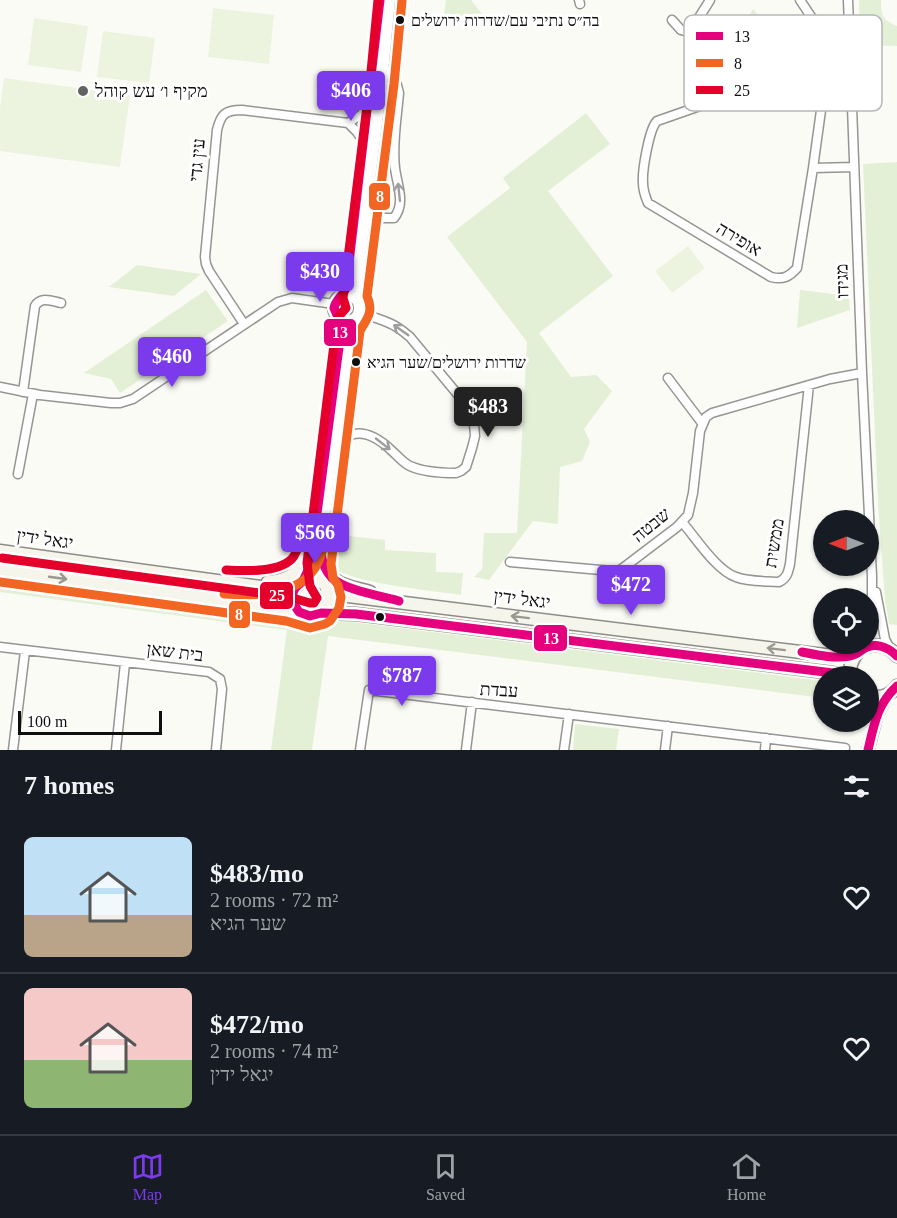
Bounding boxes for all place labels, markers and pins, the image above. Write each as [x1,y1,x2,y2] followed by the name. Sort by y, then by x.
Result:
[411,12,600,29] place label: בה״ס נתיבי עם/שדרות ירושלים
[394,14,406,26] marker: בה״ס נתיבי עם/שדרות ירושלים
[315,71,387,122] pin: $406
[94,81,208,101] place label: מקיף ו׳ עש קוהל
[76,84,90,98] marker: מקיף ו׳ עש קוהל
[284,252,356,303] pin: $430
[136,337,208,388] pin: $460
[367,354,527,371] place label: שדרות ירושלים/שער הגיא
[350,356,362,368] marker: שדרות ירושלים/שער הגיא
[452,387,524,438] pin: $483
[279,513,351,564] pin: $566
[595,565,667,616] pin: $472
[374,611,386,623] unlabelled marker
[366,656,438,707] pin: $787

